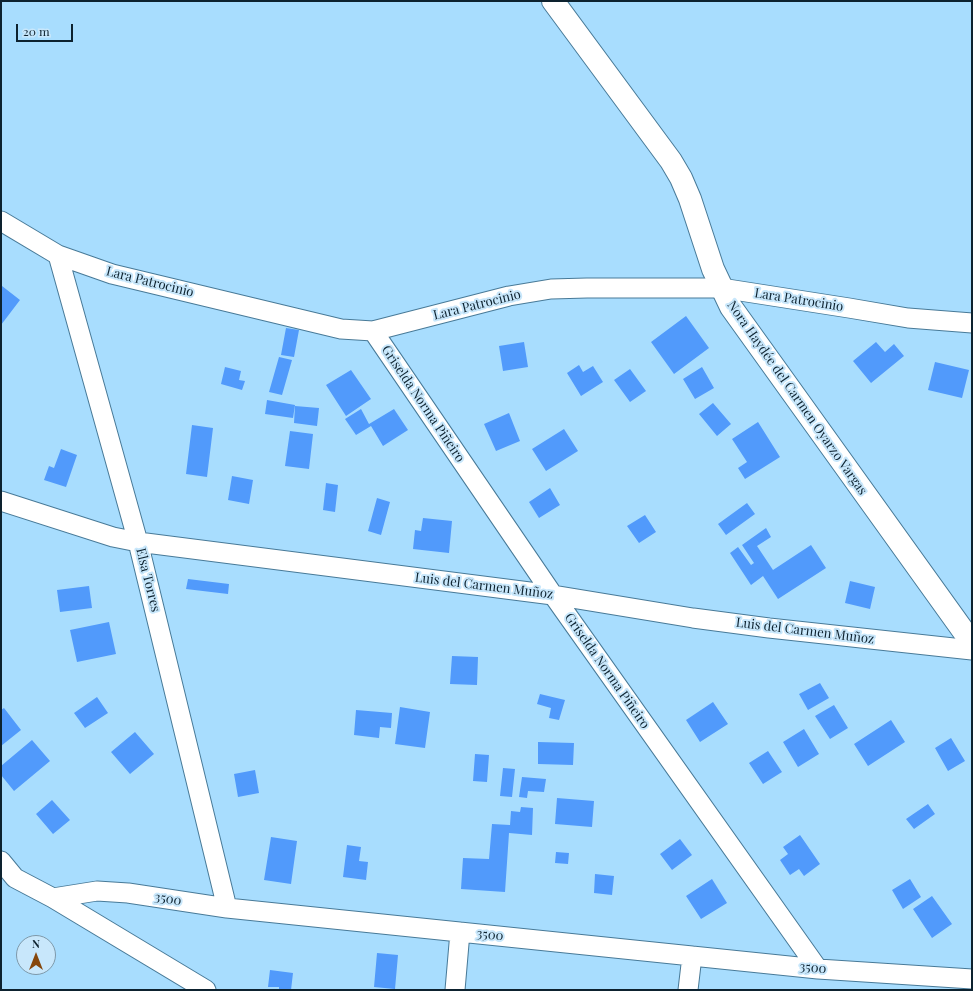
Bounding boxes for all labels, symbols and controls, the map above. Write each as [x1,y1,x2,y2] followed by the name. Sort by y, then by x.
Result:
[18,16,75,42] scale bar
[23,23,50,39] text: 20 m
[105,264,195,300] street label: Lara Patrocinio
[753,285,845,315] street label: Lara Patrocinio
[432,287,522,323] street label: Lara Patrocinio
[724,298,870,498] street label: Nora Haydée del Carmen Oyarzo Vargas
[378,343,468,465] street label: Griselda Norma Piñeiro
[133,546,163,614] street label: Elsa Torres
[414,570,554,602] street label: Luis del Carmen Muñoz
[561,610,653,732] street label: Griselda Norma Piñeiro
[735,615,875,647] street label: Luis del Carmen Muñoz
[154,889,182,909] street label: 3500
[476,926,504,944] street label: 3500
[16,935,56,975] north arrow
[32,936,40,951] text: N
[799,959,827,977] street label: 3500

